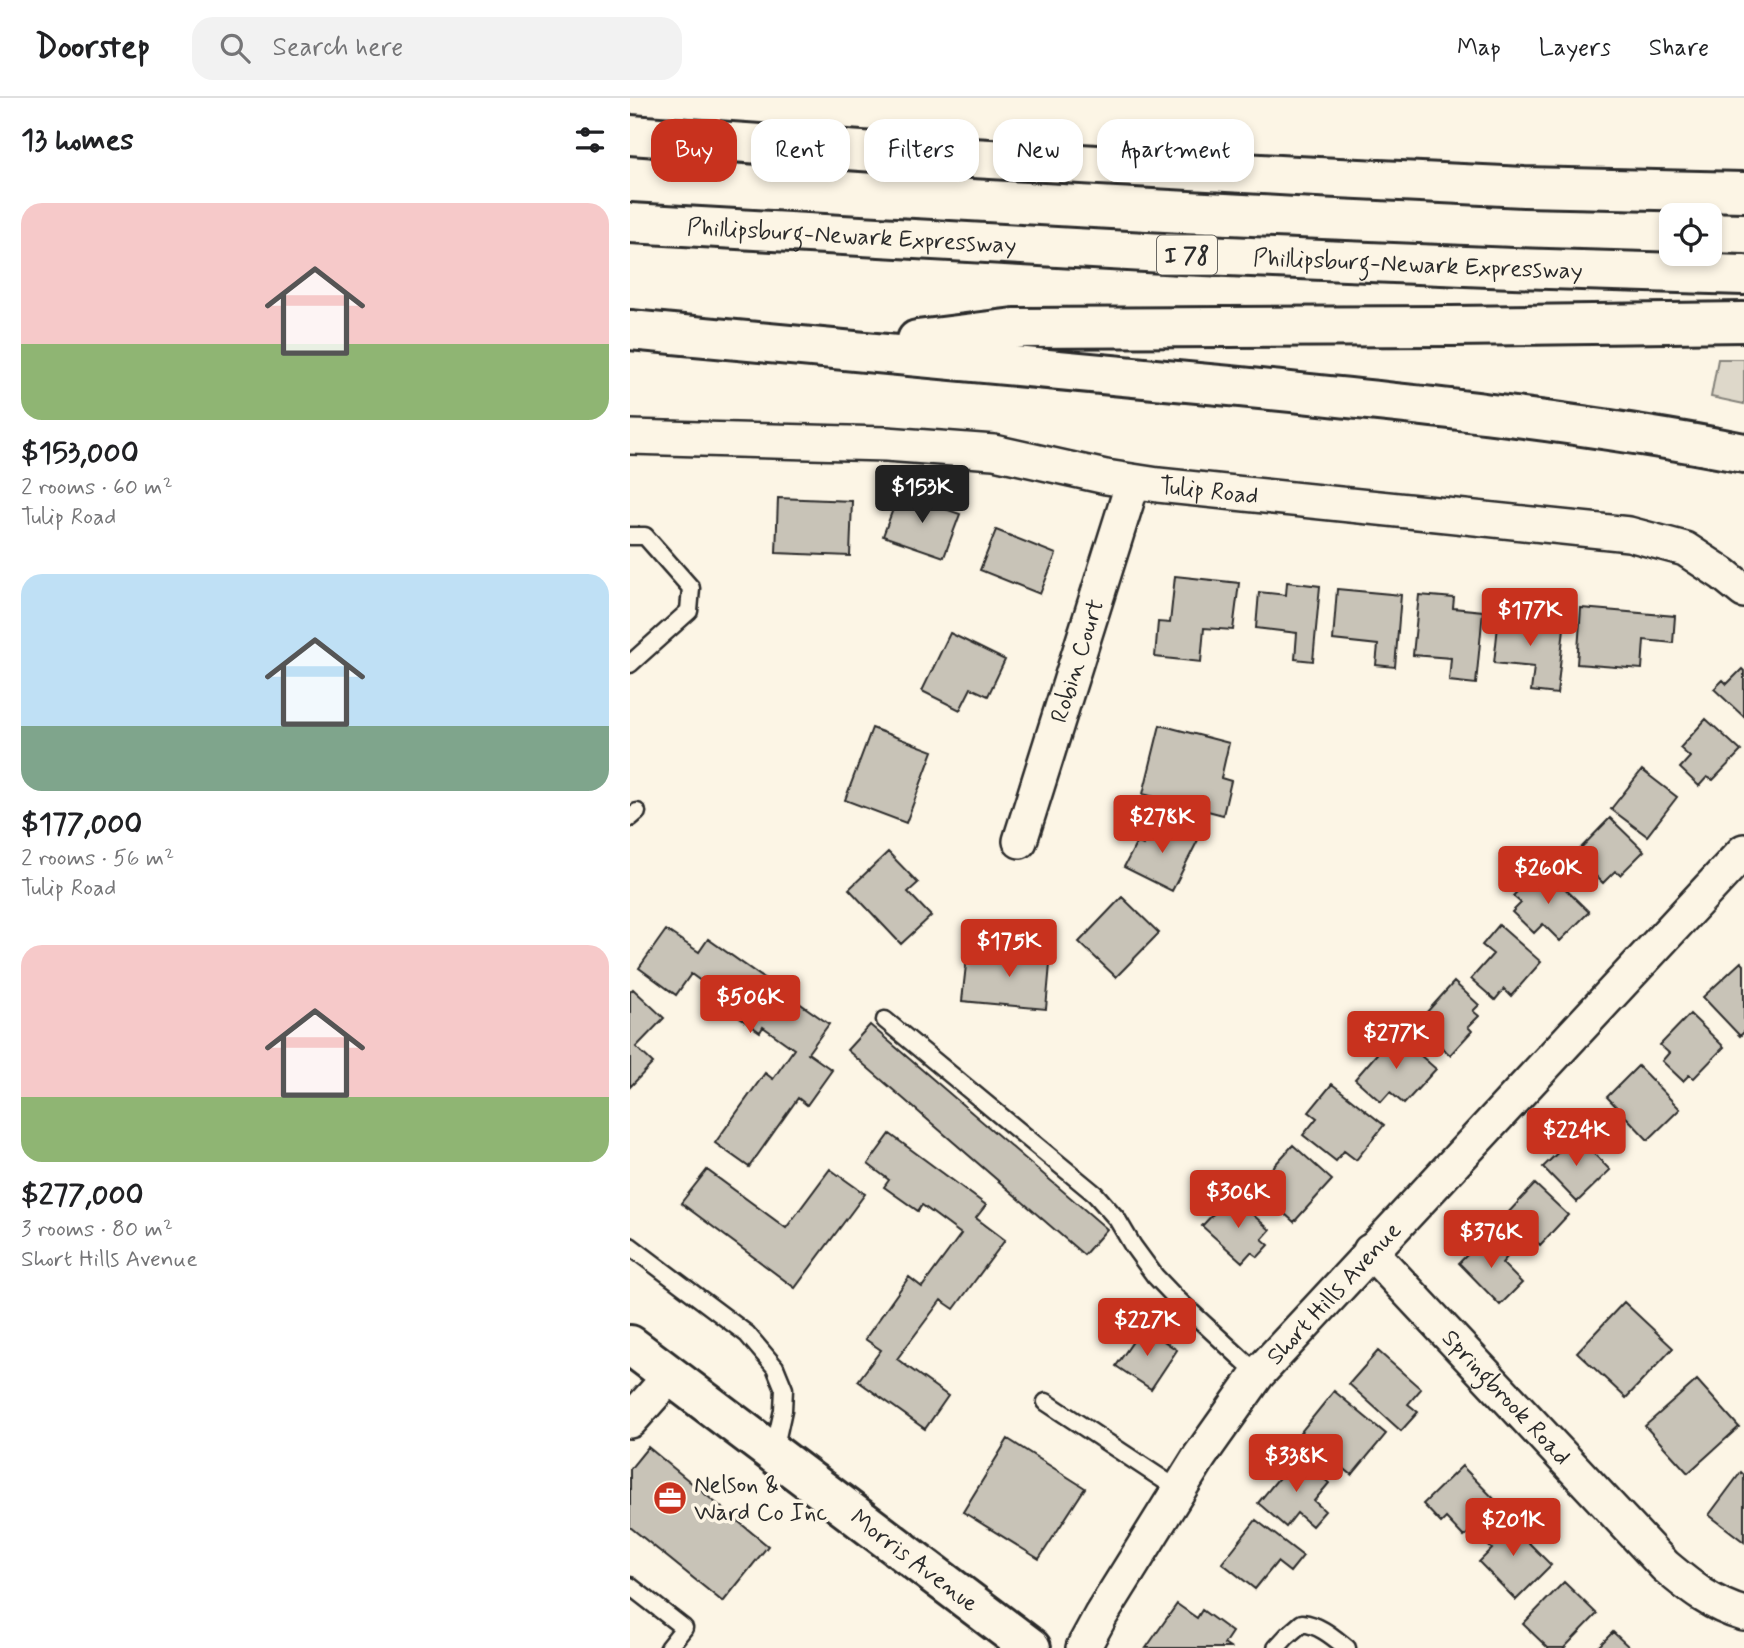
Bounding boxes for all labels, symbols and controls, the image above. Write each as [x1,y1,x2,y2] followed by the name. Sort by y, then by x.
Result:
[192,17,682,80] search box
[35,26,150,70] text: Doorstep
[216,29,254,67] icon: search
[272,31,403,65] text: Search here
[1457,33,1501,64] text: Map
[1539,33,1611,64] text: Layers
[1649,33,1709,64] text: Share
[651,119,737,182] chip: Buy
[751,119,850,182] chip: Rent
[864,119,979,182] chip: Filters
[993,119,1083,182] chip: New
[1097,119,1254,182] chip: Apartment
[21,121,134,160] text: 13 homes
[571,121,609,159] icon: filters
[1659,203,1722,266] map controls
[1659,203,1722,266] button: locate
[686,212,1017,262] street label: Phillipsburg-Newark Expressway
[1157,236,1217,274] road number: I 78
[1252,243,1583,287] street label: Phillipsburg-Newark Expressway
[252,248,378,374] icon: home
[21,434,139,473] text: $153,000
[873,466,971,525] pin: $153K
[1158,471,1260,512] street label: Tulip Road
[21,473,173,503] text: 2 rooms · 60 m²
[891,473,953,503] text: $153K
[21,503,116,533] text: Tulip Road
[1481,588,1579,648] pin: $177K
[1044,595,1112,727] street label: Robin Court
[1498,596,1562,626] text: $177K
[252,619,378,745] icon: home
[1113,796,1211,855] pin: $278K
[1129,803,1195,833] text: $278K
[21,805,142,844] text: $177,000
[21,844,174,874] text: 2 rooms · 56 m²
[1499,846,1597,906] pin: $260K
[1514,854,1582,884] text: $260K
[21,874,116,904] text: Tulip Road
[960,920,1058,979] pin: $175K
[977,927,1041,957] text: $175K
[701,976,799,1035] pin: $506K
[716,983,784,1013] text: $506K
[252,990,378,1116] icon: home
[1347,1012,1445,1071] pin: $277K
[1363,1019,1429,1049] text: $277K
[1527,1108,1625,1168] pin: $224K
[1543,1116,1609,1146] text: $224K
[1189,1170,1287,1230] pin: $306K
[21,1176,144,1215] text: $277,000
[1206,1178,1270,1208] text: $306K
[1442,1210,1540,1270] pin: $376K
[21,1215,173,1245] text: 3 rooms · 80 m²
[1260,1216,1409,1372] street label: Short Hills Avenue
[1460,1218,1522,1248] text: $376K
[21,1245,198,1275] text: Short Hills Avenue
[1098,1298,1196,1358] pin: $227K
[1114,1306,1180,1336] text: $227K
[1435,1324,1577,1472] street label: Springbrook Road
[1247,1434,1345,1494] pin: $338K
[1265,1442,1327,1472] text: $338K
[694,1470,827,1529] place label: Nelson & Ward Co Inc
[651,1479,689,1517] office icon: Nelson & Ward Co Inc
[1464,1498,1562,1558] pin: $201K
[844,1503,984,1620] street label: Morris Avenue
[1481,1506,1545,1536] text: $201K

